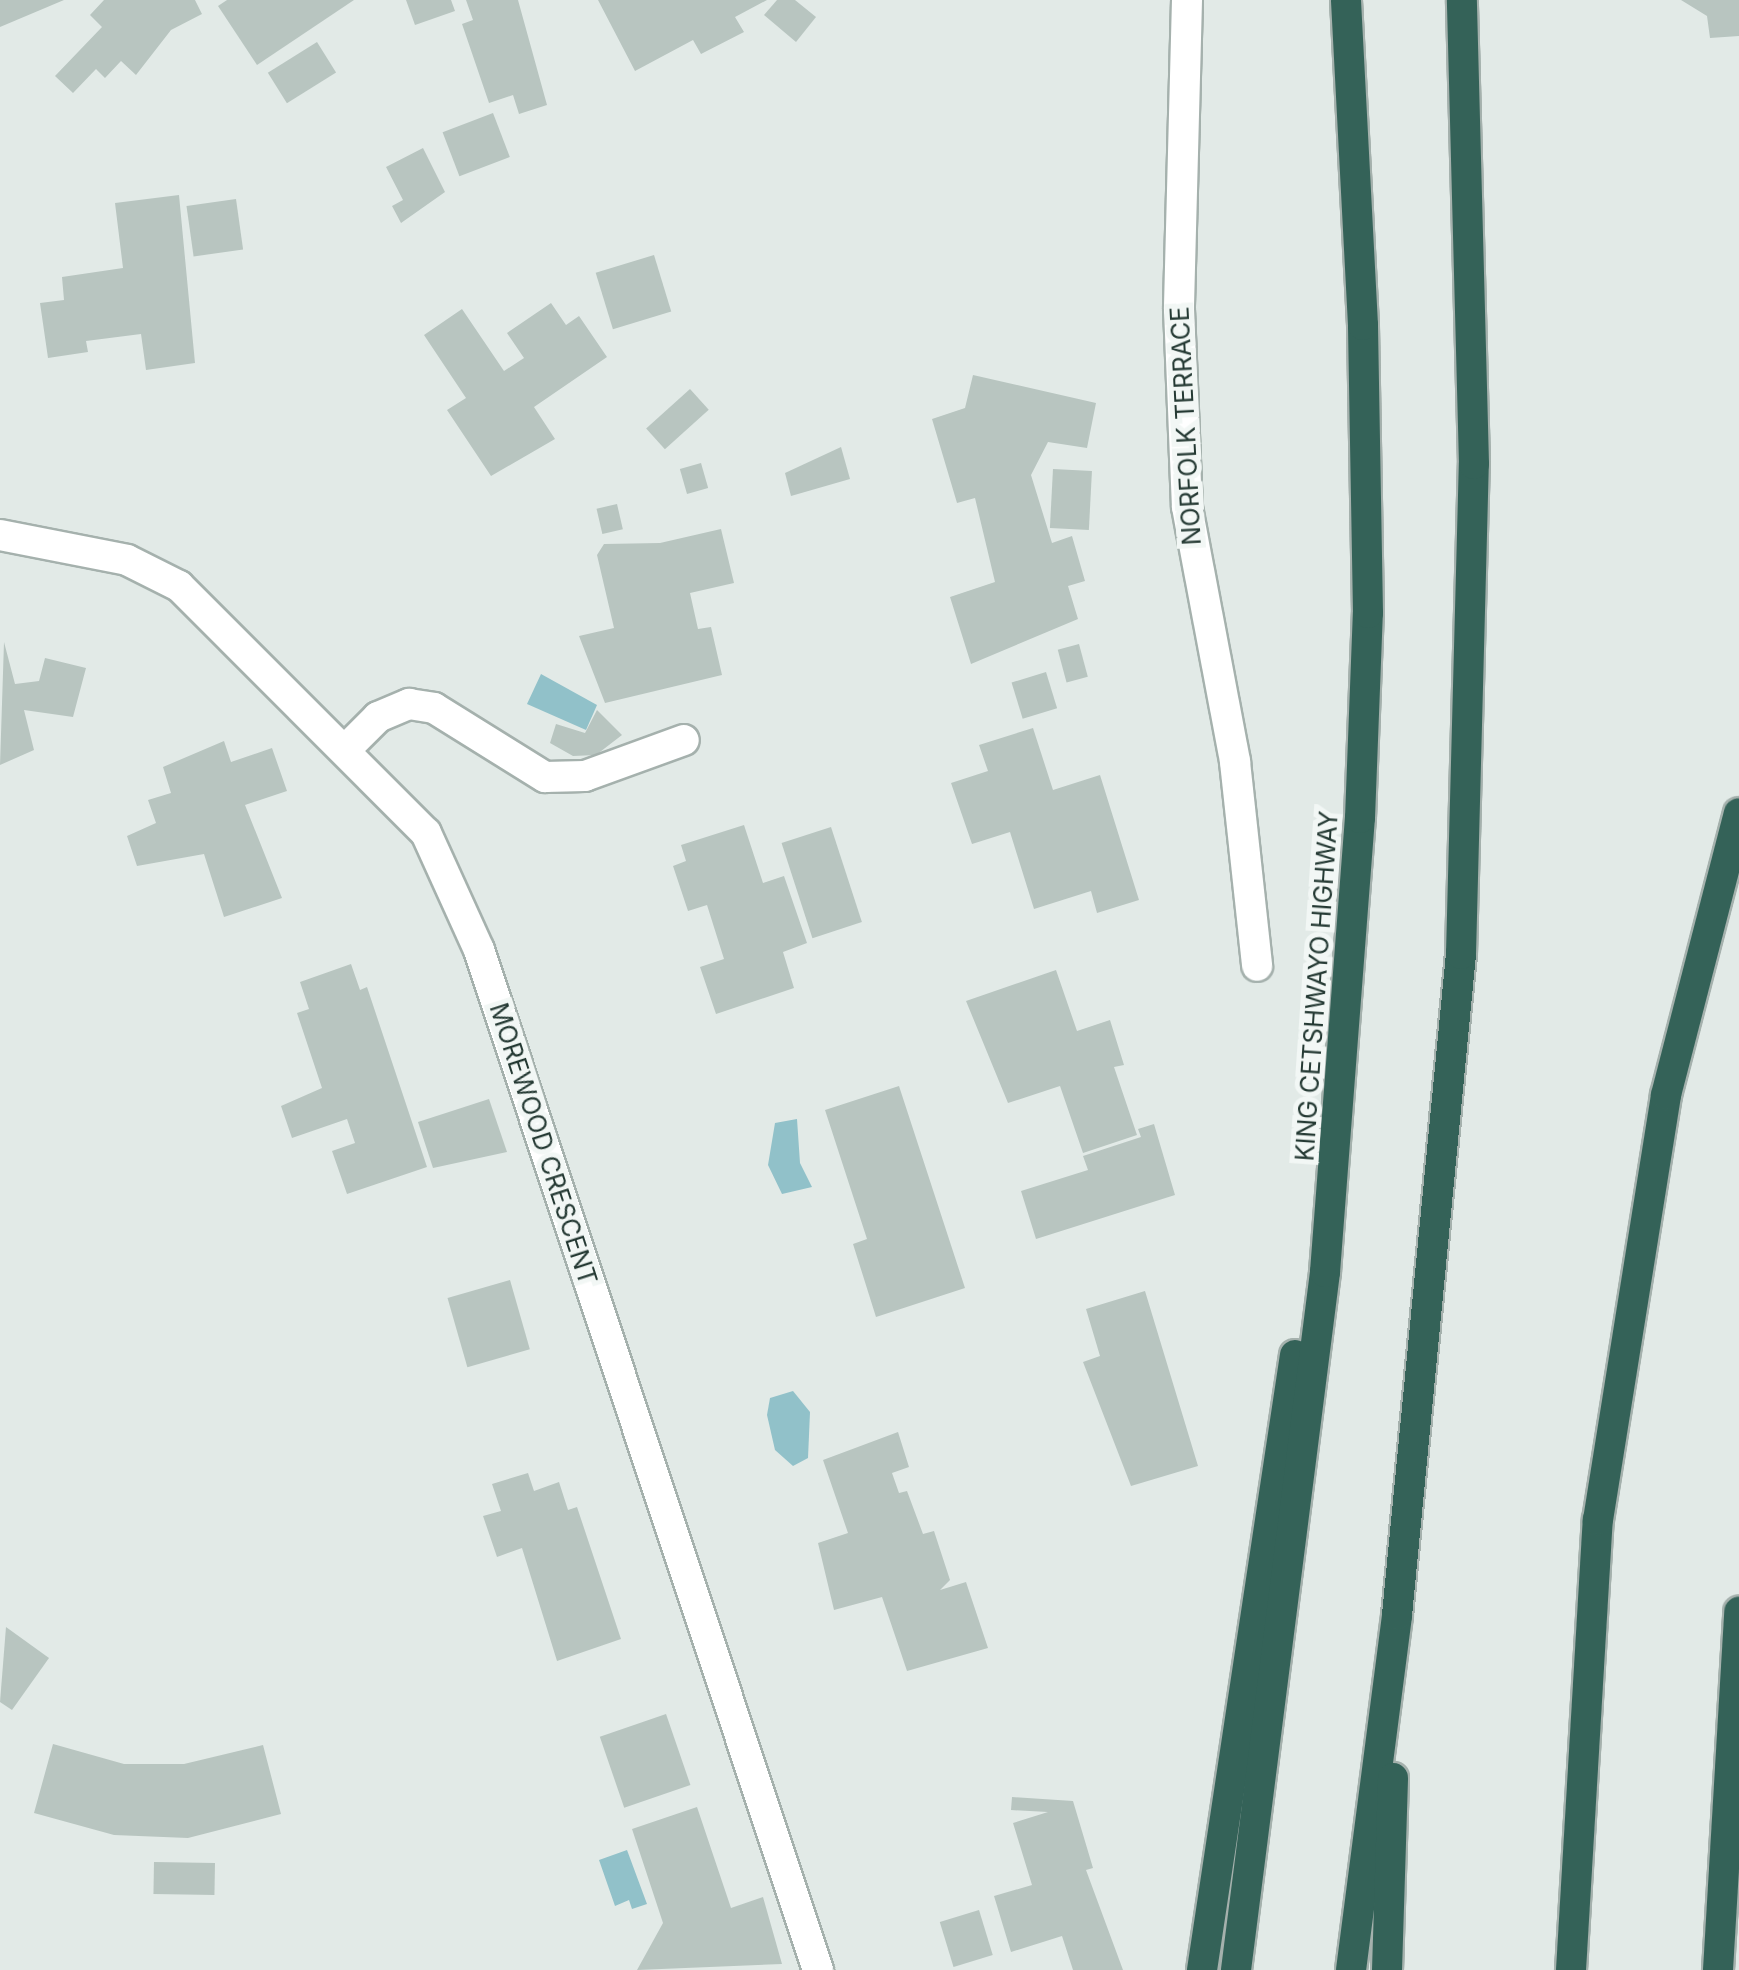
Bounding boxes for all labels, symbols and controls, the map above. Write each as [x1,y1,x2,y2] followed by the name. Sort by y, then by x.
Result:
[1165,306,1207,546] street label: NORFOLK TERRACE
[1290,810,1344,1162] street label: KING CETSHWAYO HIGHWAY
[483,999,603,1289] street label: MOREWOOD CRESCENT

